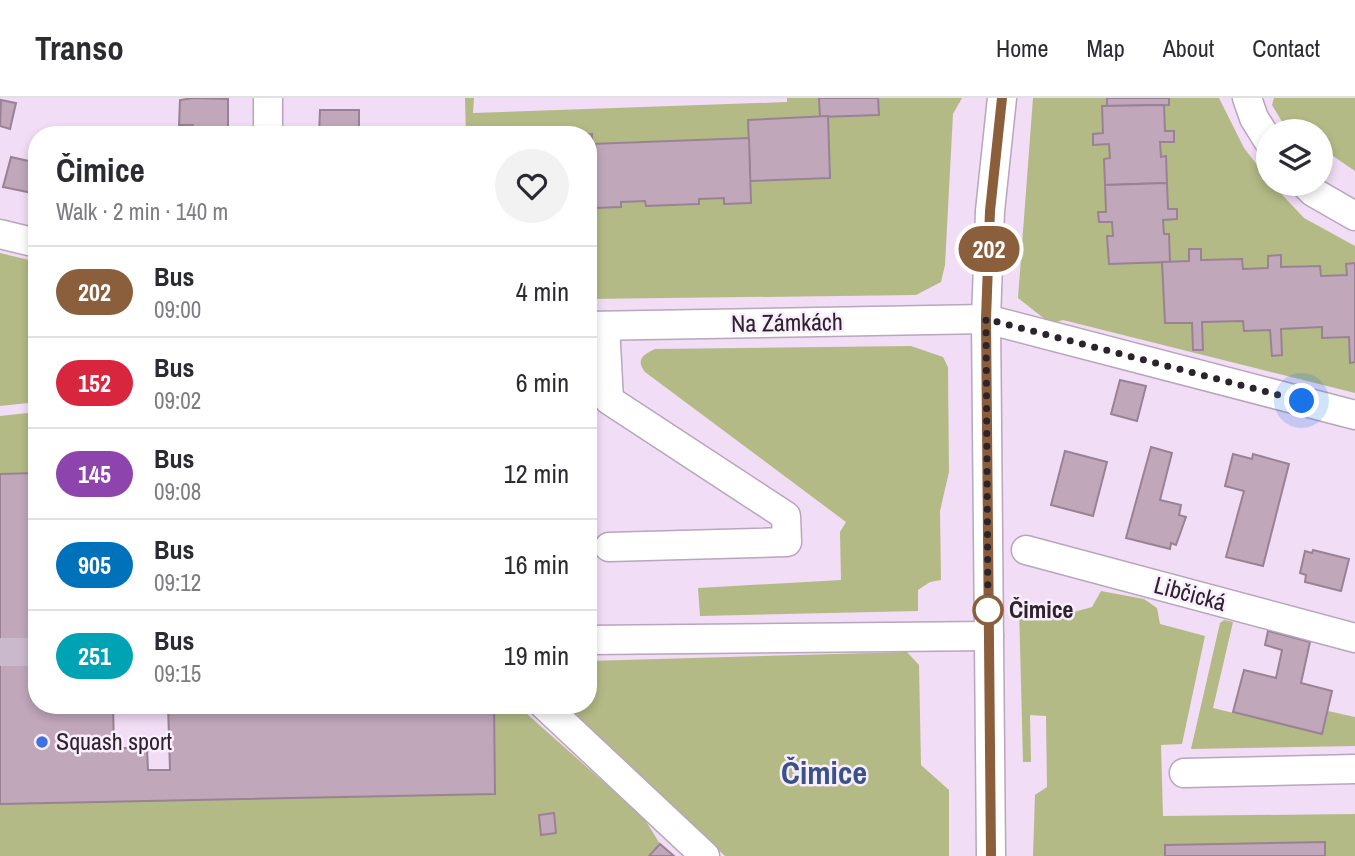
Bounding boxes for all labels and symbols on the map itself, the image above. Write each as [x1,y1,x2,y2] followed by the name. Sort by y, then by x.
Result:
[949,226,1029,272] line badge: 202
[731,305,843,339] street label: Na Zámkách
[1284,383,1319,418] your location
[1151,568,1230,618] street label: Libčická
[1009,593,1074,625] place label: Čimice
[973,595,1003,625] marker: Čimice
[56,725,172,757] place label: Squash sport
[34,734,50,750] marker: Squash sport
[781,751,867,794] district label: Čimice

